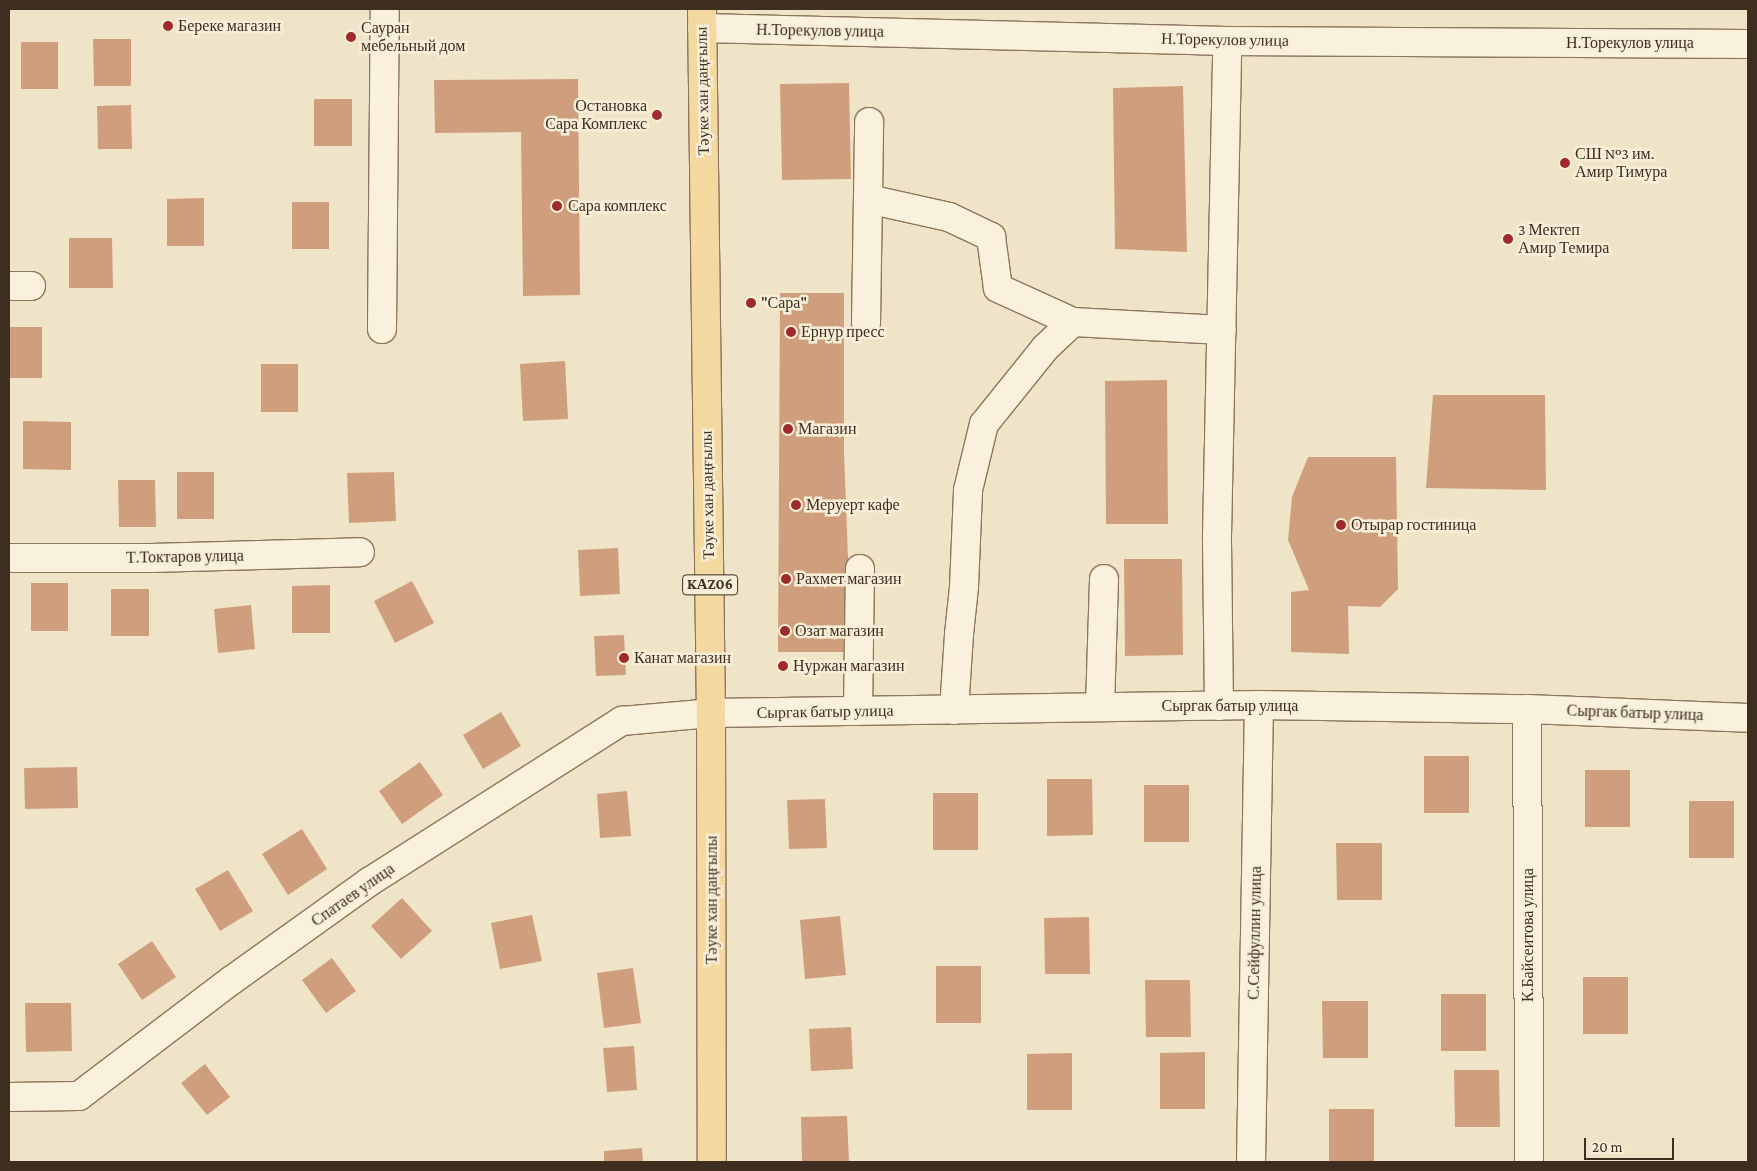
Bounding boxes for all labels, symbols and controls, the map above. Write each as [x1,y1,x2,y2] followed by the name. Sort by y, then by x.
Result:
[178,16,281,36] place label: Береке магазин
[361,18,465,56] place label: Сауран мебельный дом
[162,20,174,32] marker: Береке магазин
[756,20,884,42] street label: Н.Торекулов улица
[692,27,714,155] street label: Тәуке хан даңғылы
[1161,29,1289,51] street label: Н.Торекулов улица
[345,31,357,43] marker: Сауран мебельный дом
[1566,33,1694,53] street label: Н.Торекулов улица
[545,96,647,134] place label: Остановка Сара Комплекс
[651,109,663,121] marker: Остановка Сара Комплекс
[1575,144,1667,182] place label: СШ №3 им. Амир Тимура
[1559,157,1571,169] marker: СШ №3 им. Амир Тимура
[568,196,667,216] place label: Сара комплекс
[550,199,564,213] marker: Сара комплекс
[1518,220,1609,258] place label: 3 Мектеп Амир Темира
[1502,233,1514,245] marker: 3 Мектеп Амир Темира
[761,293,807,313] place label: "Сара"
[745,297,757,309] marker: "Сара"
[801,322,885,342] place label: Ернур пресс
[785,326,797,338] marker: Ернур пресс
[798,419,856,439] place label: Магазин
[782,423,794,435] marker: Магазин
[697,431,719,559] street label: Тәуке хан даңғылы
[806,495,900,515] place label: Меруерт кафе
[790,499,802,511] marker: Меруерт кафе
[1351,515,1476,535] place label: Отырар гостиница
[1335,519,1347,531] marker: Отырар гостиница
[126,546,244,568] street label: Т.Токтаров улица
[796,569,901,589] place label: Рахмет магазин
[681,572,739,598] road number: KАZ06
[780,573,792,585] marker: Рахмет магазин
[795,621,884,641] place label: Озат магазин
[779,625,791,637] marker: Озат магазин
[634,648,731,668] place label: Канат магазин
[618,652,630,664] marker: Канат магазин
[793,656,904,676] place label: Нуржан магазин
[777,660,789,672] marker: Нуржан магазин
[1162,696,1298,716] street label: Сыргак батыр улица
[756,701,894,723] street label: Сыргак батыр улица
[1566,701,1704,725] street label: Сыргак батыр улица
[702,836,722,964] street label: Тәуке хан даңғылы
[308,859,398,931] street label: Спатаев улица
[1244,866,1266,1000] street label: С.Сейфуллин улица
[1518,868,1538,1002] street label: К.Байсеитова улица
[1587,1128,1677,1160] scale bar
[1592,1139,1623,1155] text: 20 m

